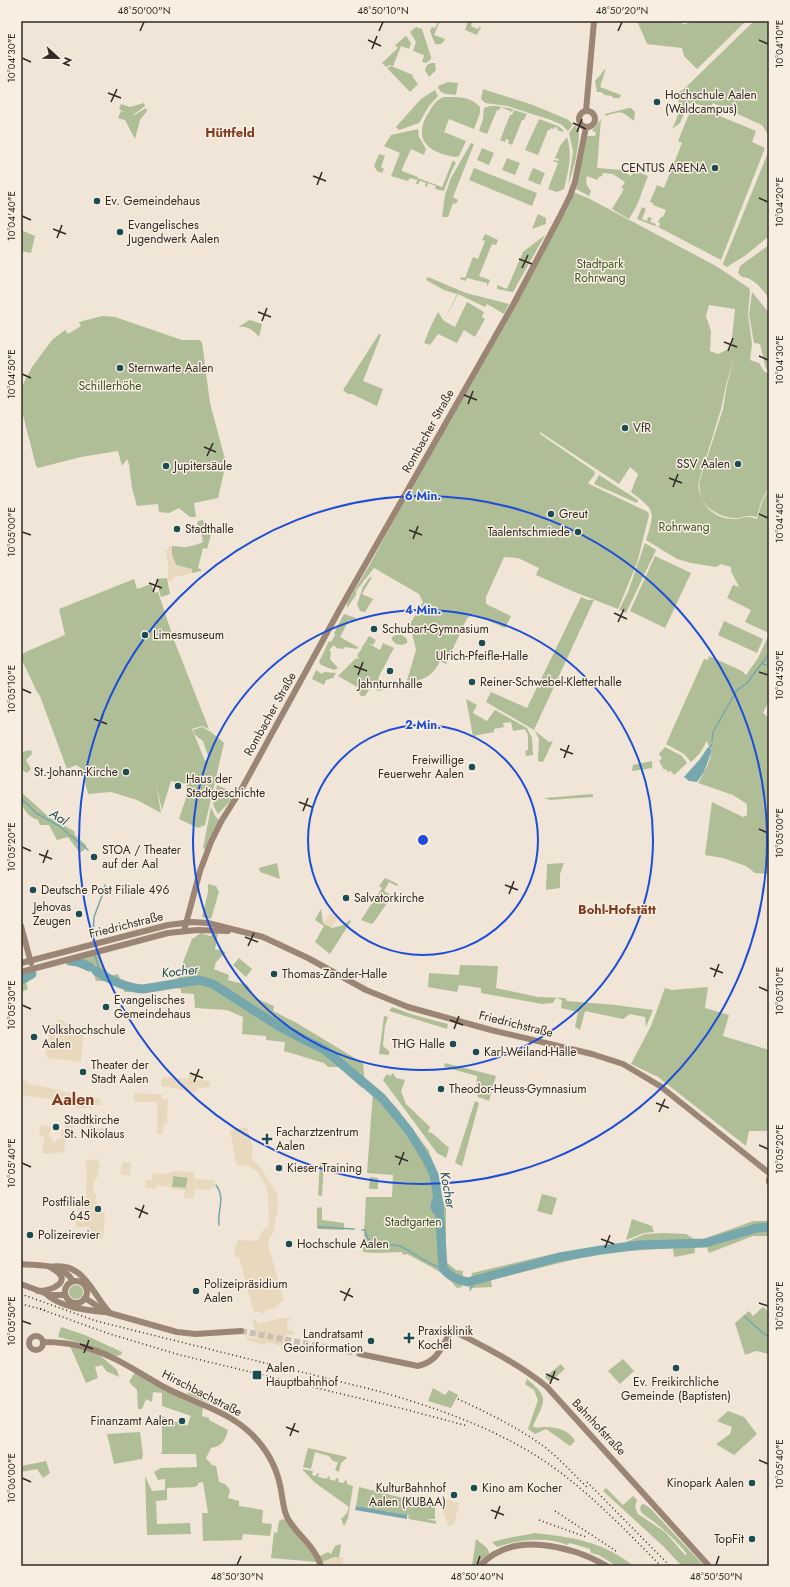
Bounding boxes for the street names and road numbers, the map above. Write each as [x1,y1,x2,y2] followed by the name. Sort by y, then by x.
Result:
[397,386,459,476] street label: Rombacher Straße
[239,669,301,759] street label: Rombacher Straße
[87,907,165,943] street label: Friedrichstraße
[477,1006,555,1042] street label: Friedrichstraße
[159,1365,245,1421] street label: Hirschbachstraße
[568,1395,630,1459] street label: Bahnhofstraße

